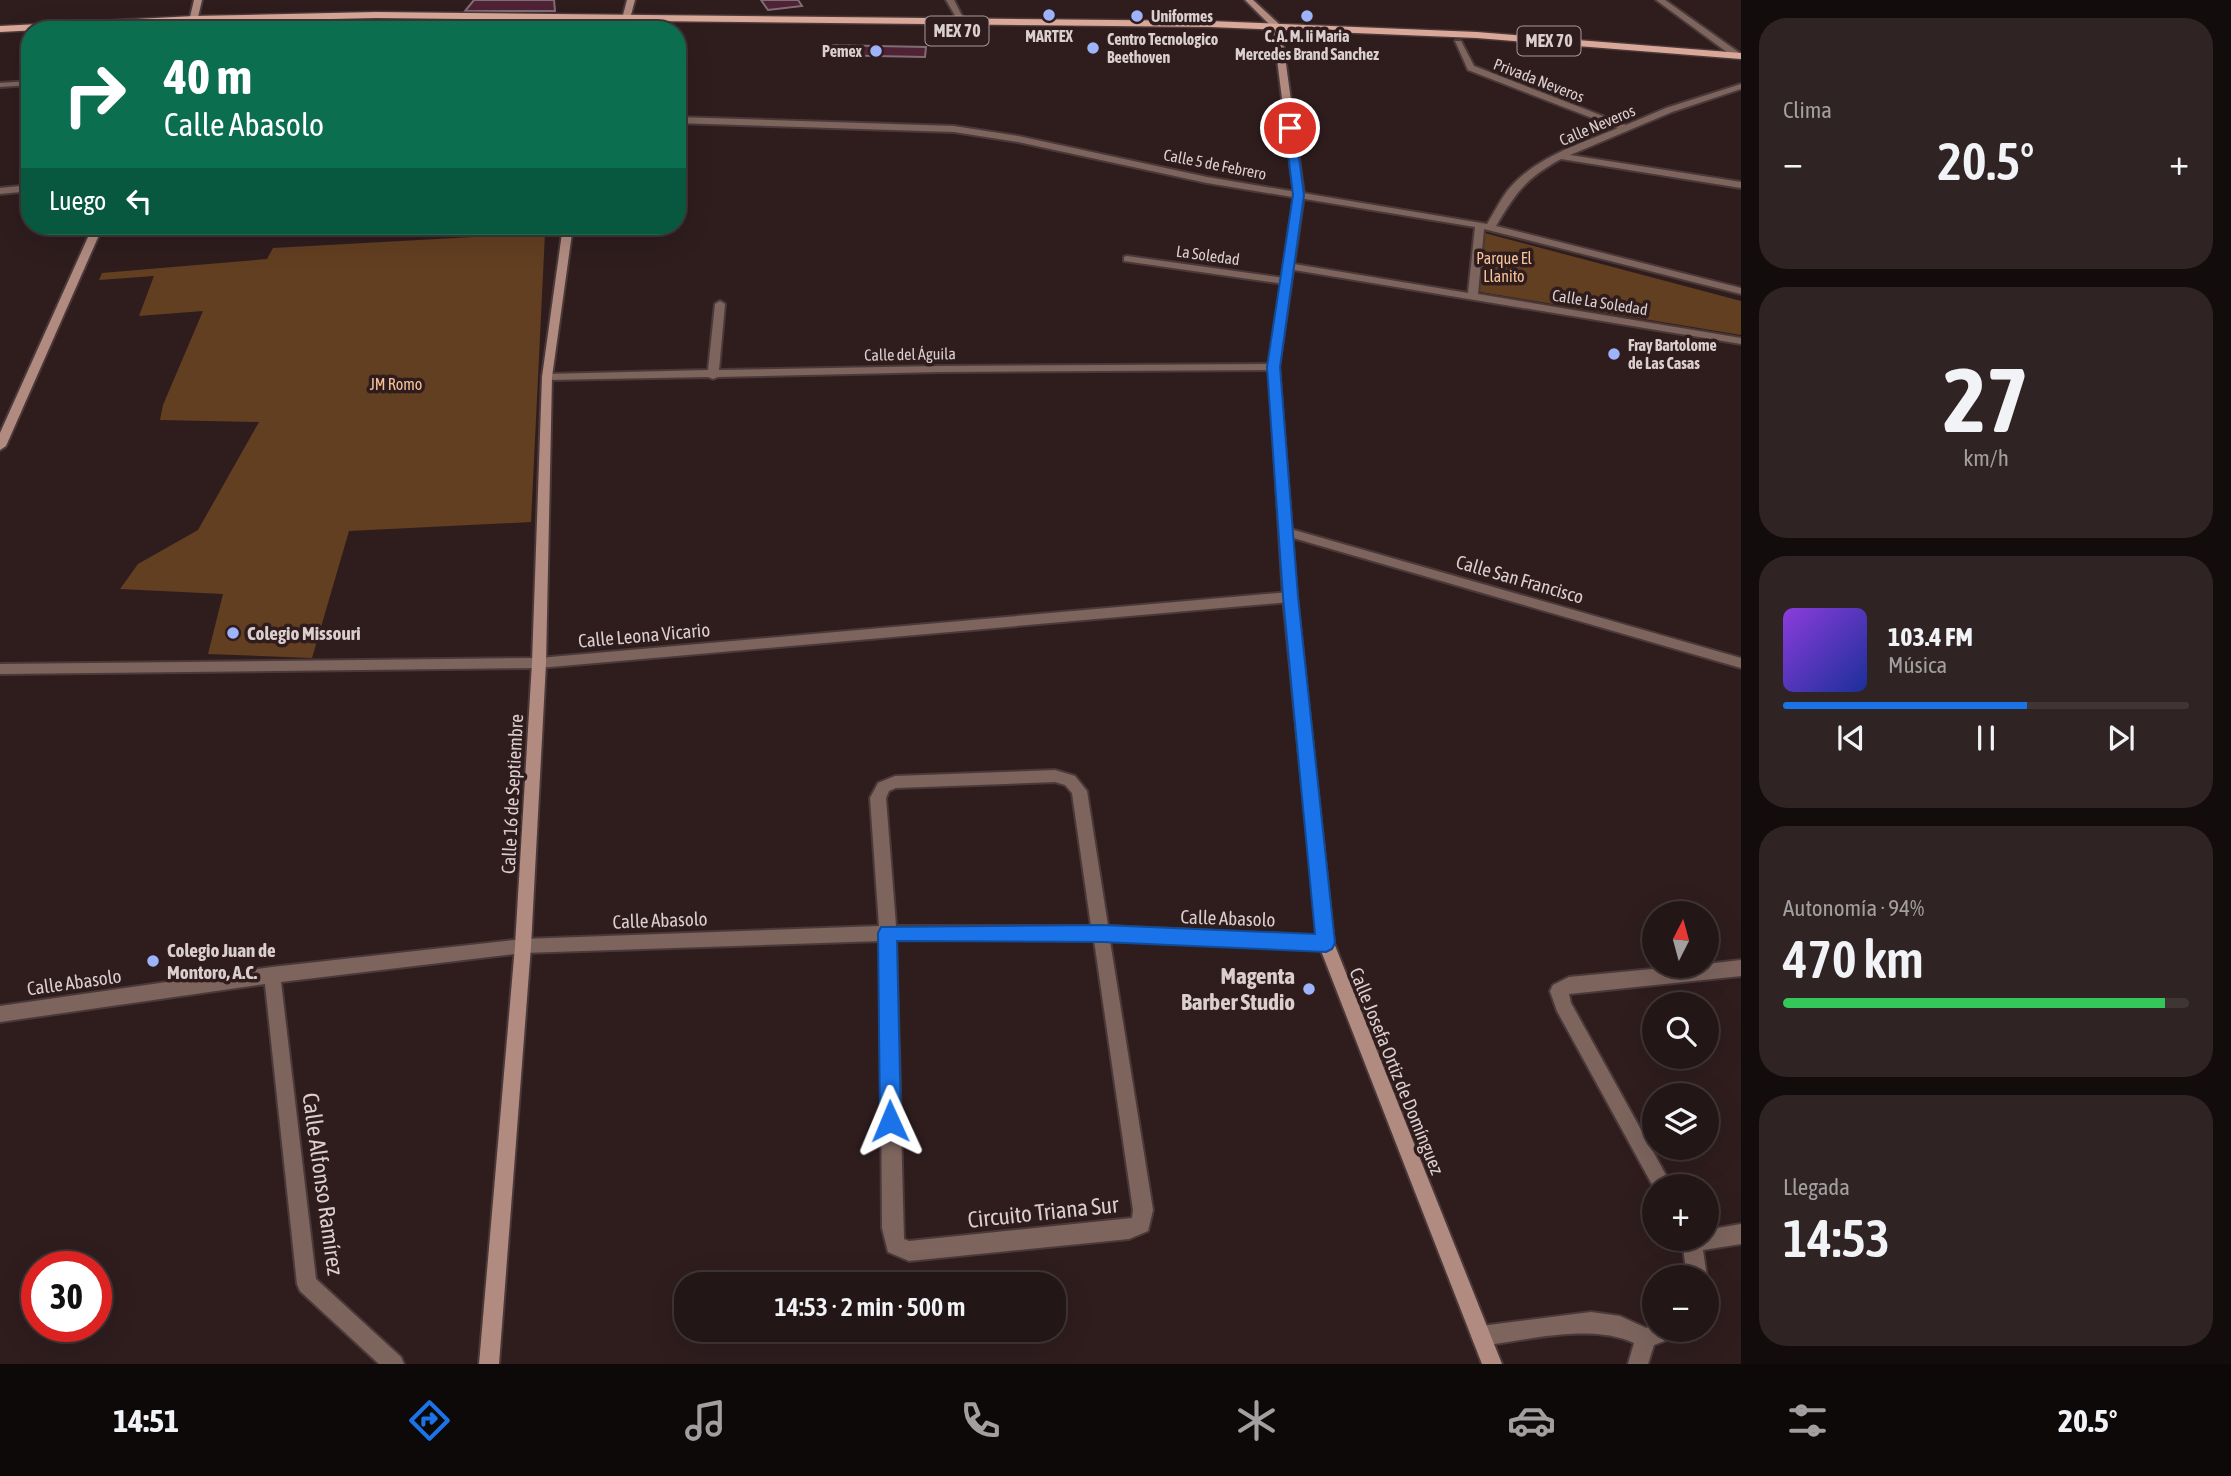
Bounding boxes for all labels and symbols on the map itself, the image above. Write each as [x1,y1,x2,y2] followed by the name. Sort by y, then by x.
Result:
[1041,7,1057,23] marker: MARTEX
[1151,7,1213,25] place label: Uniformes
[1129,8,1145,24] marker: Uniformes
[1299,8,1315,24] marker: C. A. M. Ii Maria Mercedes Brand Sanchez
[926,16,988,46] road number: MEX 70
[1518,26,1580,56] road number: MEX 70
[1025,27,1074,45] place label: MARTEX
[1235,27,1379,63] place label: C. A. M. Ii Maria Mercedes Brand Sanchez
[1107,30,1219,66] place label: Centro Tecnologico Beethoven
[1085,40,1101,56] marker: Centro Tecnologico Beethoven
[822,42,863,60] place label: Pemex
[868,43,884,59] marker: Pemex
[1491,54,1587,106] street label: Privada Neveros
[1260,98,1320,158] pin
[1556,101,1638,149] street label: Calle Neveros
[1162,145,1268,183] street label: Calle 5 de Febrero
[1175,242,1241,268] street label: La Soledad
[1476,249,1533,285] park label: Parque El Llanito
[1551,286,1649,318] street label: Calle La Soledad
[1628,336,1717,372] place label: Fray Bartolome de Las Casas
[864,344,956,365] street label: Calle del Águila
[1606,346,1622,362] marker: Fray Bartolome de Las Casas
[370,375,422,393] park label: JM Romo
[1454,550,1586,608] street label: Calle San Francisco
[577,618,711,652] street label: Calle Leona Vicario
[247,622,361,644] place label: Colegio Missouri
[225,625,241,641] marker: Colegio Missouri
[497,713,527,875] street label: Calle 16 de Septiembre
[1642,901,1718,978] north arrow
[1180,905,1276,931] street label: Calle Abasolo
[612,907,708,933] street label: Calle Abasolo
[167,939,276,983] place label: Colegio Juan de Montoro, A.C.
[145,953,161,969] marker: Colegio Juan de Montoro, A.C.
[1181,963,1295,1015] place label: Magenta Barber Studio
[25,964,123,1000] street label: Calle Abasolo
[1345,964,1449,1178] street label: Calle Josefa Ortiz de Domínguez
[1301,981,1317,997] marker: Magenta Barber Studio
[853,1084,927,1158] position arrow
[297,1091,349,1277] street label: Calle Alfonso Ramírez
[966,1191,1121,1233] street label: Circuito Triana Sur
[21,1251,112,1342] speed limit sign: 30

